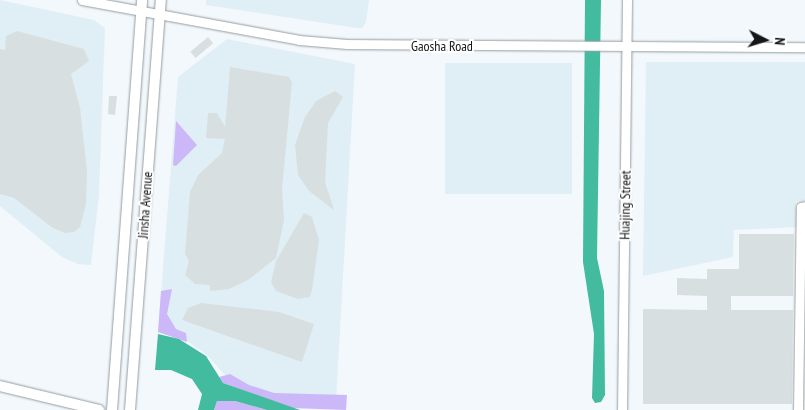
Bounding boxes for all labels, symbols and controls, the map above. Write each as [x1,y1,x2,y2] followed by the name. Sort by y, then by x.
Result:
[740,15,790,65] north arrow
[771,37,789,46] text: N
[411,38,473,54] street label: Gaosha Road
[616,170,634,240] street label: Huajing Street
[134,171,156,239] street label: Jinsha Avenue

